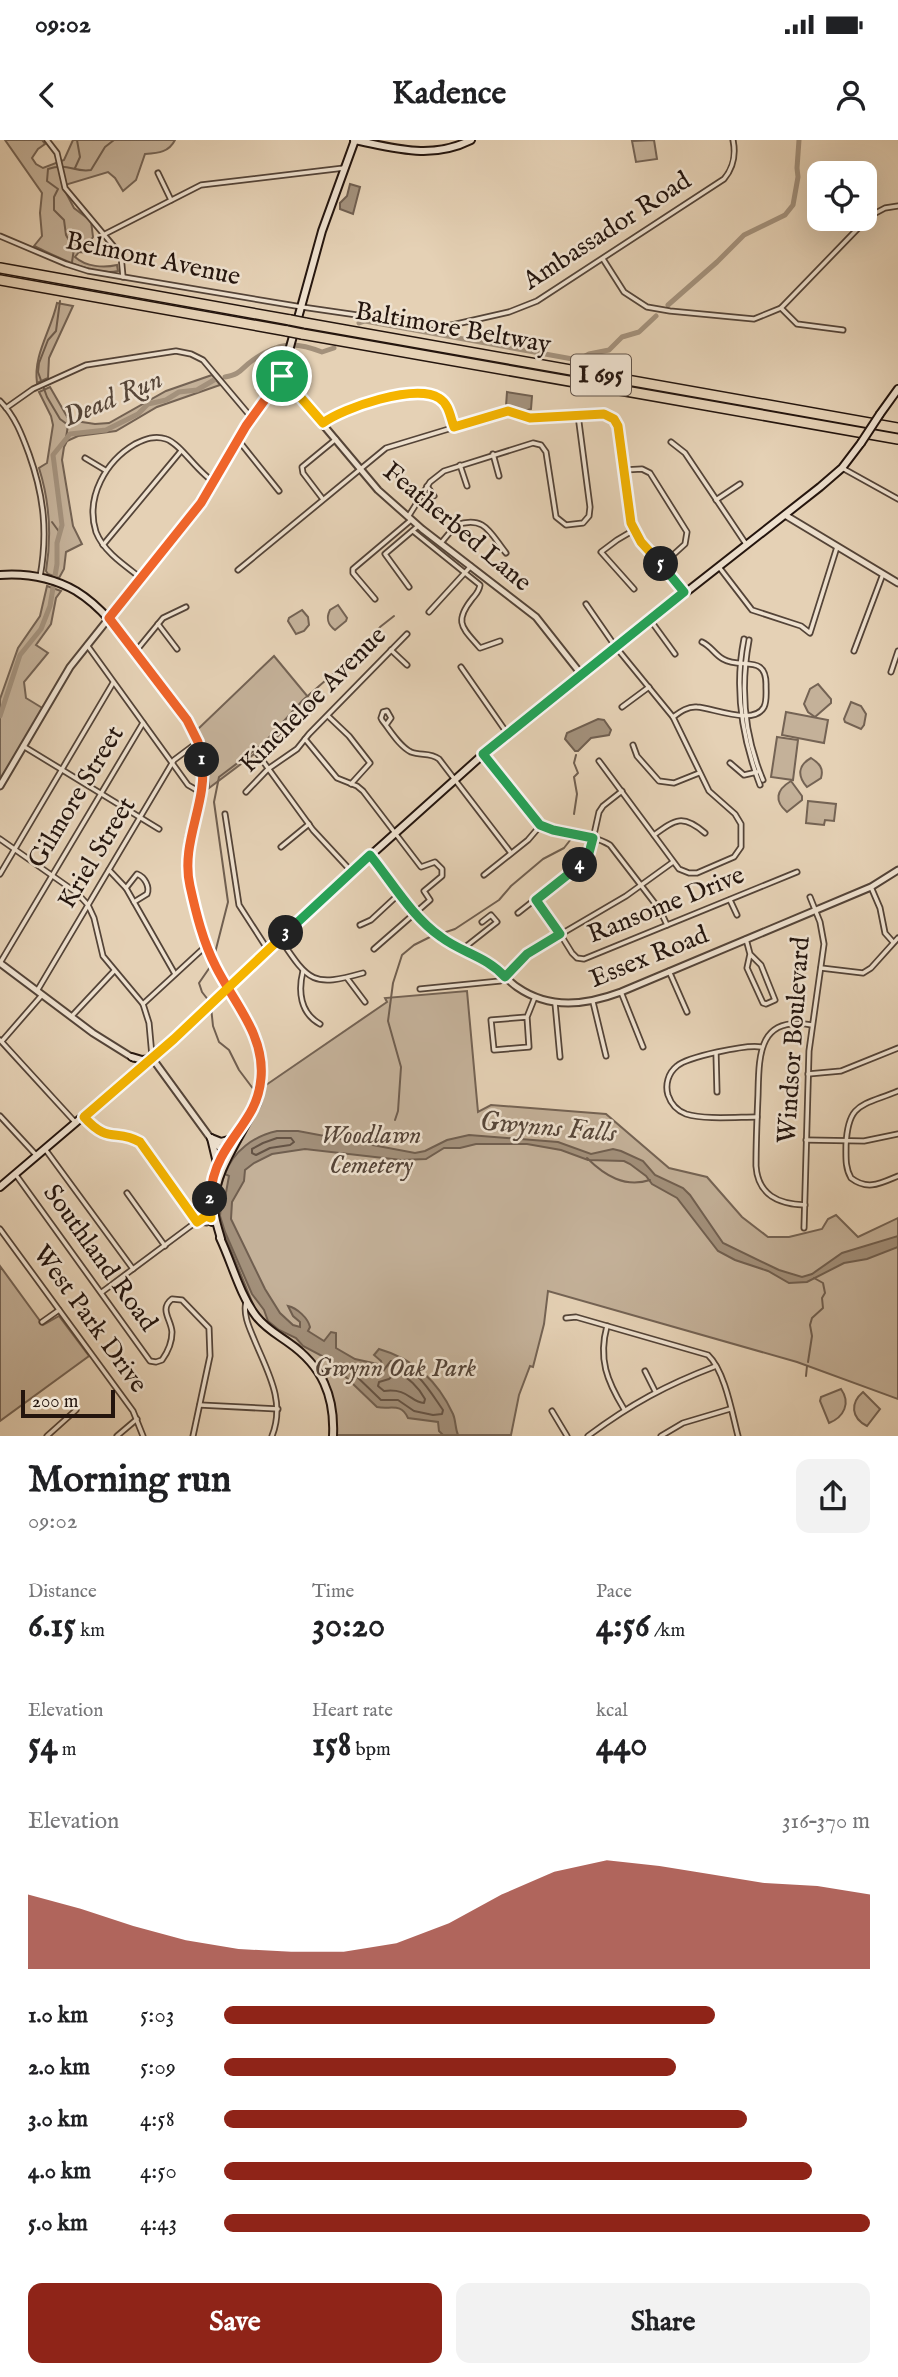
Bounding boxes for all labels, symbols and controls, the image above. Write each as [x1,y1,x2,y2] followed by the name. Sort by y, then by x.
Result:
[35,8,91,41] text: 09:02
[392,74,506,115] text: Kadence
[28,76,66,114] icon: back
[832,76,870,114] icon: person
[807,161,877,231] map controls
[807,161,877,231] button: locate
[516,164,697,298] street label: Ambassador Road
[63,224,244,294] street label: Belmont Avenue
[352,295,554,362] street label: Baltimore Beltway
[252,346,312,406] pin
[571,354,631,396] road number: I 695
[263,357,301,395] icon: arrive
[58,362,168,436] water label: Dead Run
[376,455,538,599] street label: Featherbed Lane
[644,546,678,582] pin: 5
[657,551,664,575] text: 5
[233,620,393,780] street label: Kincheloe Avenue
[21,720,131,874] street label: Gilmore Street
[184,742,220,778] pin: 1
[198,747,205,771] text: 1
[51,791,143,915] street label: Kriel Street
[562,848,598,882] pin: 4
[575,852,584,876] text: 4
[583,859,749,951] street label: Ransome Drive
[268,916,304,950] pin: 3
[585,918,713,996] street label: Essex Road
[282,920,289,944] text: 3
[770,935,818,1145] street label: Windsor Boulevard
[478,1105,619,1152] water label: Gwynns Falls
[321,1119,421,1182] park label: Woodlawn Cemetery
[36,1178,165,1338] street label: Southland Road
[192,1182,228,1216] pin: 2
[205,1186,214,1210] text: 2
[25,1239,155,1399] street label: West Park Drive
[314,1352,477,1385] park label: Gwynn Oak Park
[21,1386,116,1418] scale bar
[32,1390,78,1414] text: 200 m
[28,1457,231,1505] text: Morning run
[796,1459,870,1533] button: share
[28,1507,78,1536] text: 09:02
[28,1580,97,1604] text: Distance
[312,1580,354,1604] text: Time
[596,1580,632,1604] text: Pace
[28,1604,76,1649] text: 6.15
[312,1604,385,1649] text: 30:20
[596,1604,650,1649] text: 4:56
[76,1619,105,1643] text: km
[650,1619,685,1643] text: /km
[28,1699,103,1723] text: Elevation
[312,1699,393,1723] text: Heart rate
[596,1699,628,1723] text: kcal
[28,1723,58,1768] text: 54
[312,1723,351,1768] text: 158
[596,1723,648,1768] text: 440
[58,1738,77,1762] text: m
[351,1738,391,1762] text: bpm
[28,1807,119,1836] text: Elevation
[782,1807,870,1836] text: 316–370 m
[28,2001,88,2030] text: 1.0 km
[140,2001,174,2030] text: 5:03
[28,2053,90,2082] text: 2.0 km
[140,2053,176,2082] text: 5:09
[28,2105,88,2134] text: 3.0 km
[140,2105,175,2134] text: 4:58
[28,2157,91,2186] text: 4.0 km
[140,2157,177,2186] text: 4:50
[28,2209,88,2238] text: 5.0 km
[140,2209,177,2238] text: 4:43
[28,2283,442,2363] button: Save
[456,2283,870,2363] button: Share

